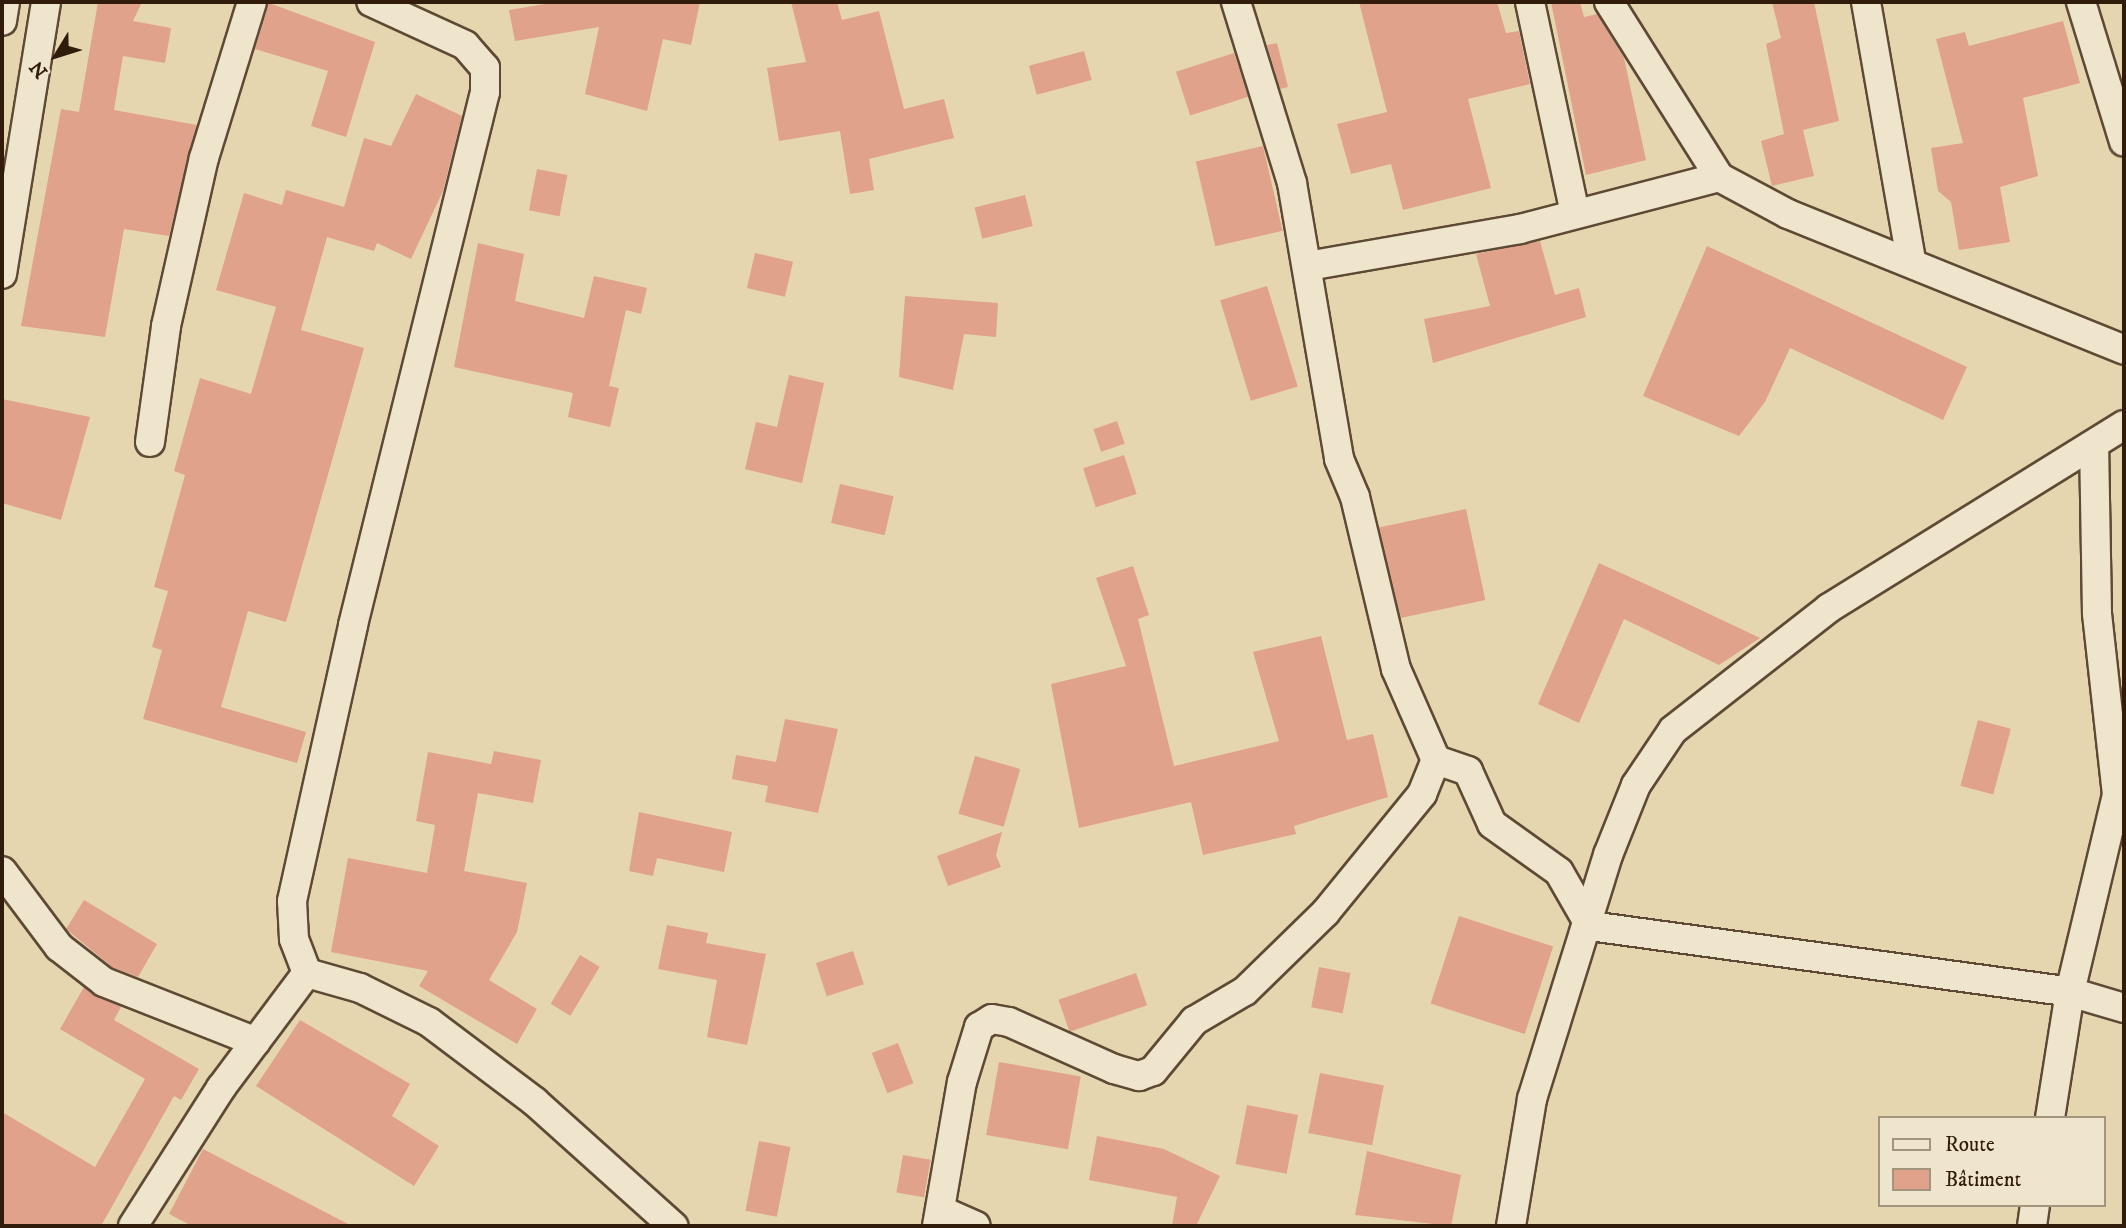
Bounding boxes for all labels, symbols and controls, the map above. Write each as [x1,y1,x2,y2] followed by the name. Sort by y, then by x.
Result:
[21,21,91,91] north arrow
[25,56,53,82] text: N
[1878,1116,2105,1207] legend
[1945,1132,1995,1158] text: Route
[1945,1167,2021,1193] text: Bâtiment

